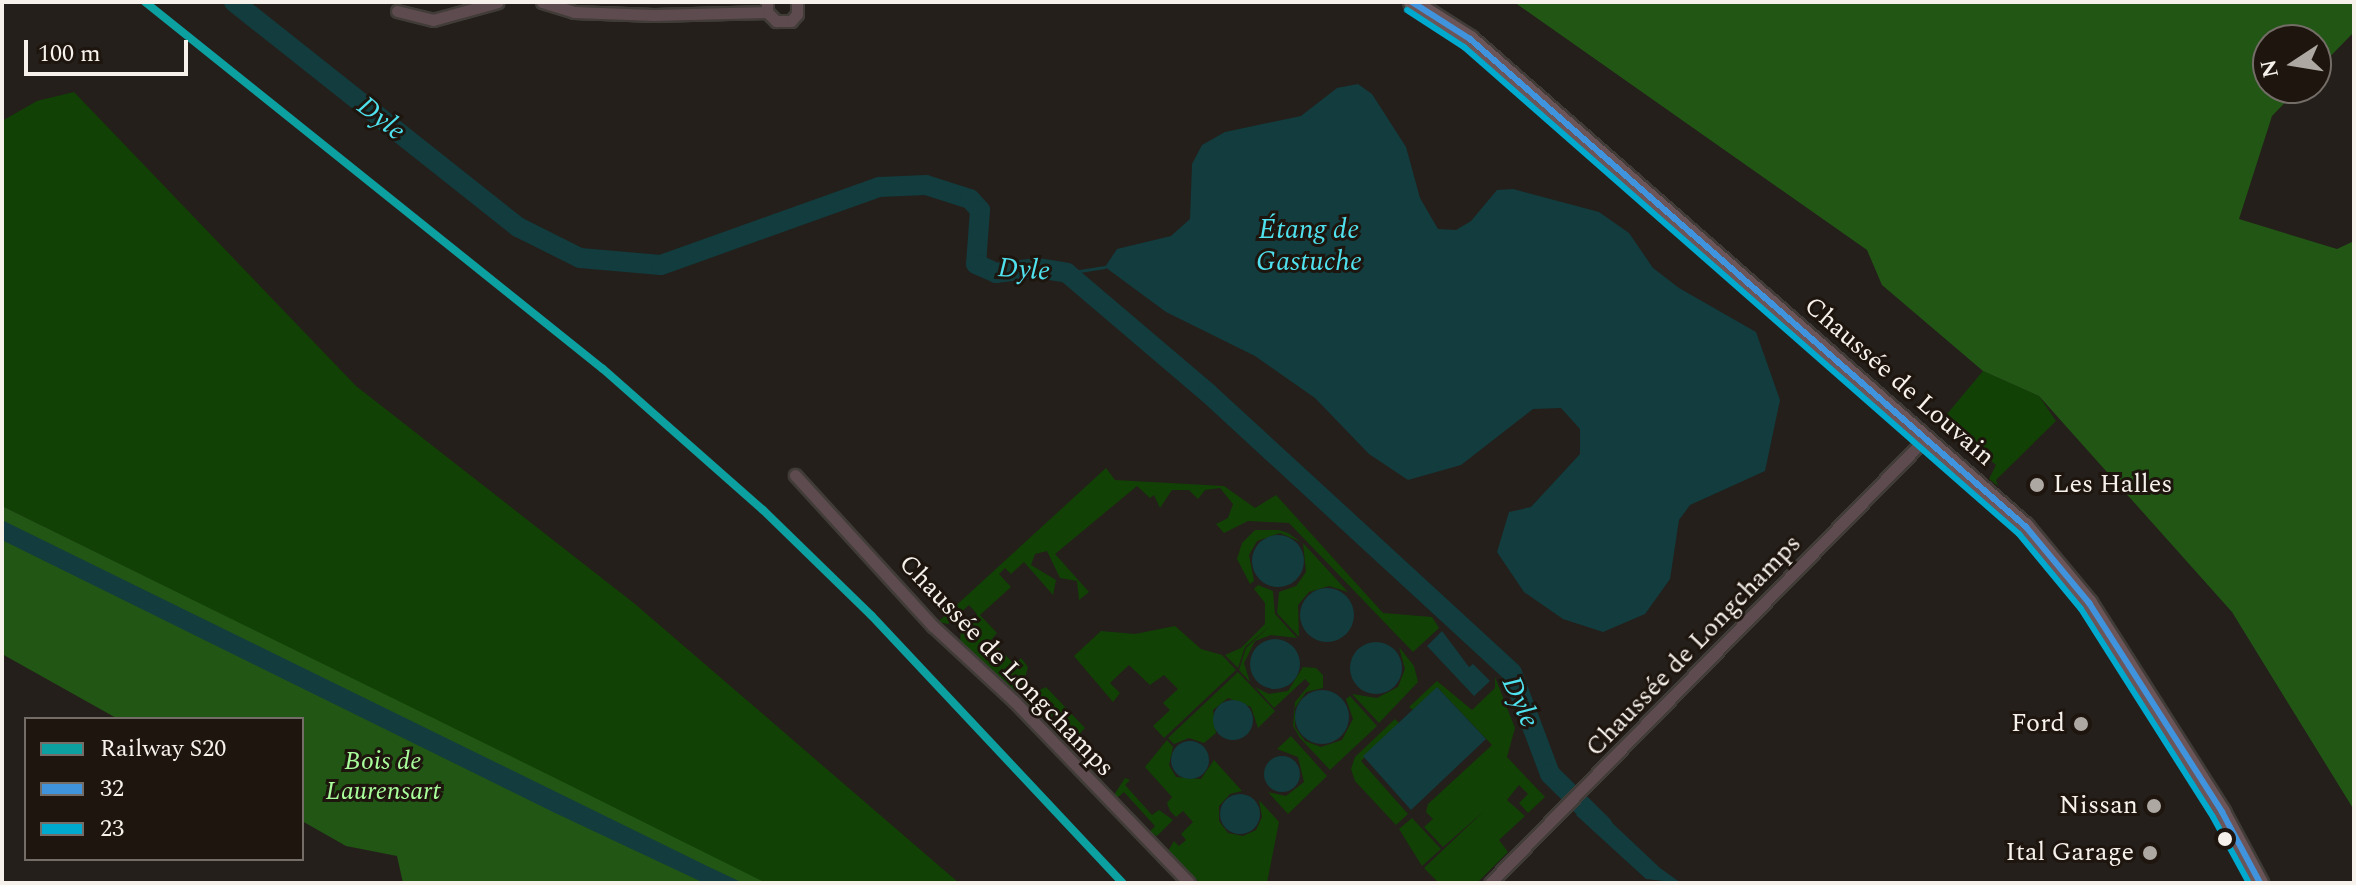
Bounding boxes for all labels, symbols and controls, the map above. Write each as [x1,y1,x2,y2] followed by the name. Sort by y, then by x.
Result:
[28,24,192,74] scale bar
[2252,24,2332,104] north arrow
[38,36,101,72] text: 100 m
[2252,56,2288,81] text: N
[350,90,412,148] water label: Dyle
[1256,213,1362,279] water label: Étang de Gastuche
[997,251,1051,289] water label: Dyle
[1797,291,2001,473] street label: Chaussée de Louvain
[2053,469,2172,501] place label: Les Halles
[2028,476,2046,494] marker: Les Halles
[1580,528,1808,764] street label: Chaussée de Longchamps
[892,548,1120,784] street label: Chaussée de Longchamps
[1494,671,1546,733] water label: Dyle
[2011,708,2065,740] place label: Ford
[2072,715,2090,733] marker: Ford
[24,717,304,861] legend
[100,731,226,767] text: Railway S20
[326,746,440,808] park label: Bois de Laurensart
[100,771,124,807] text: 32
[2059,790,2138,822] place label: Nissan
[2145,797,2163,815] marker: Nissan
[100,811,124,847] text: 23
[2217,831,2233,847] unlabelled marker
[2006,837,2134,869] place label: Ital Garage
[2141,844,2159,862] marker: Ital Garage

